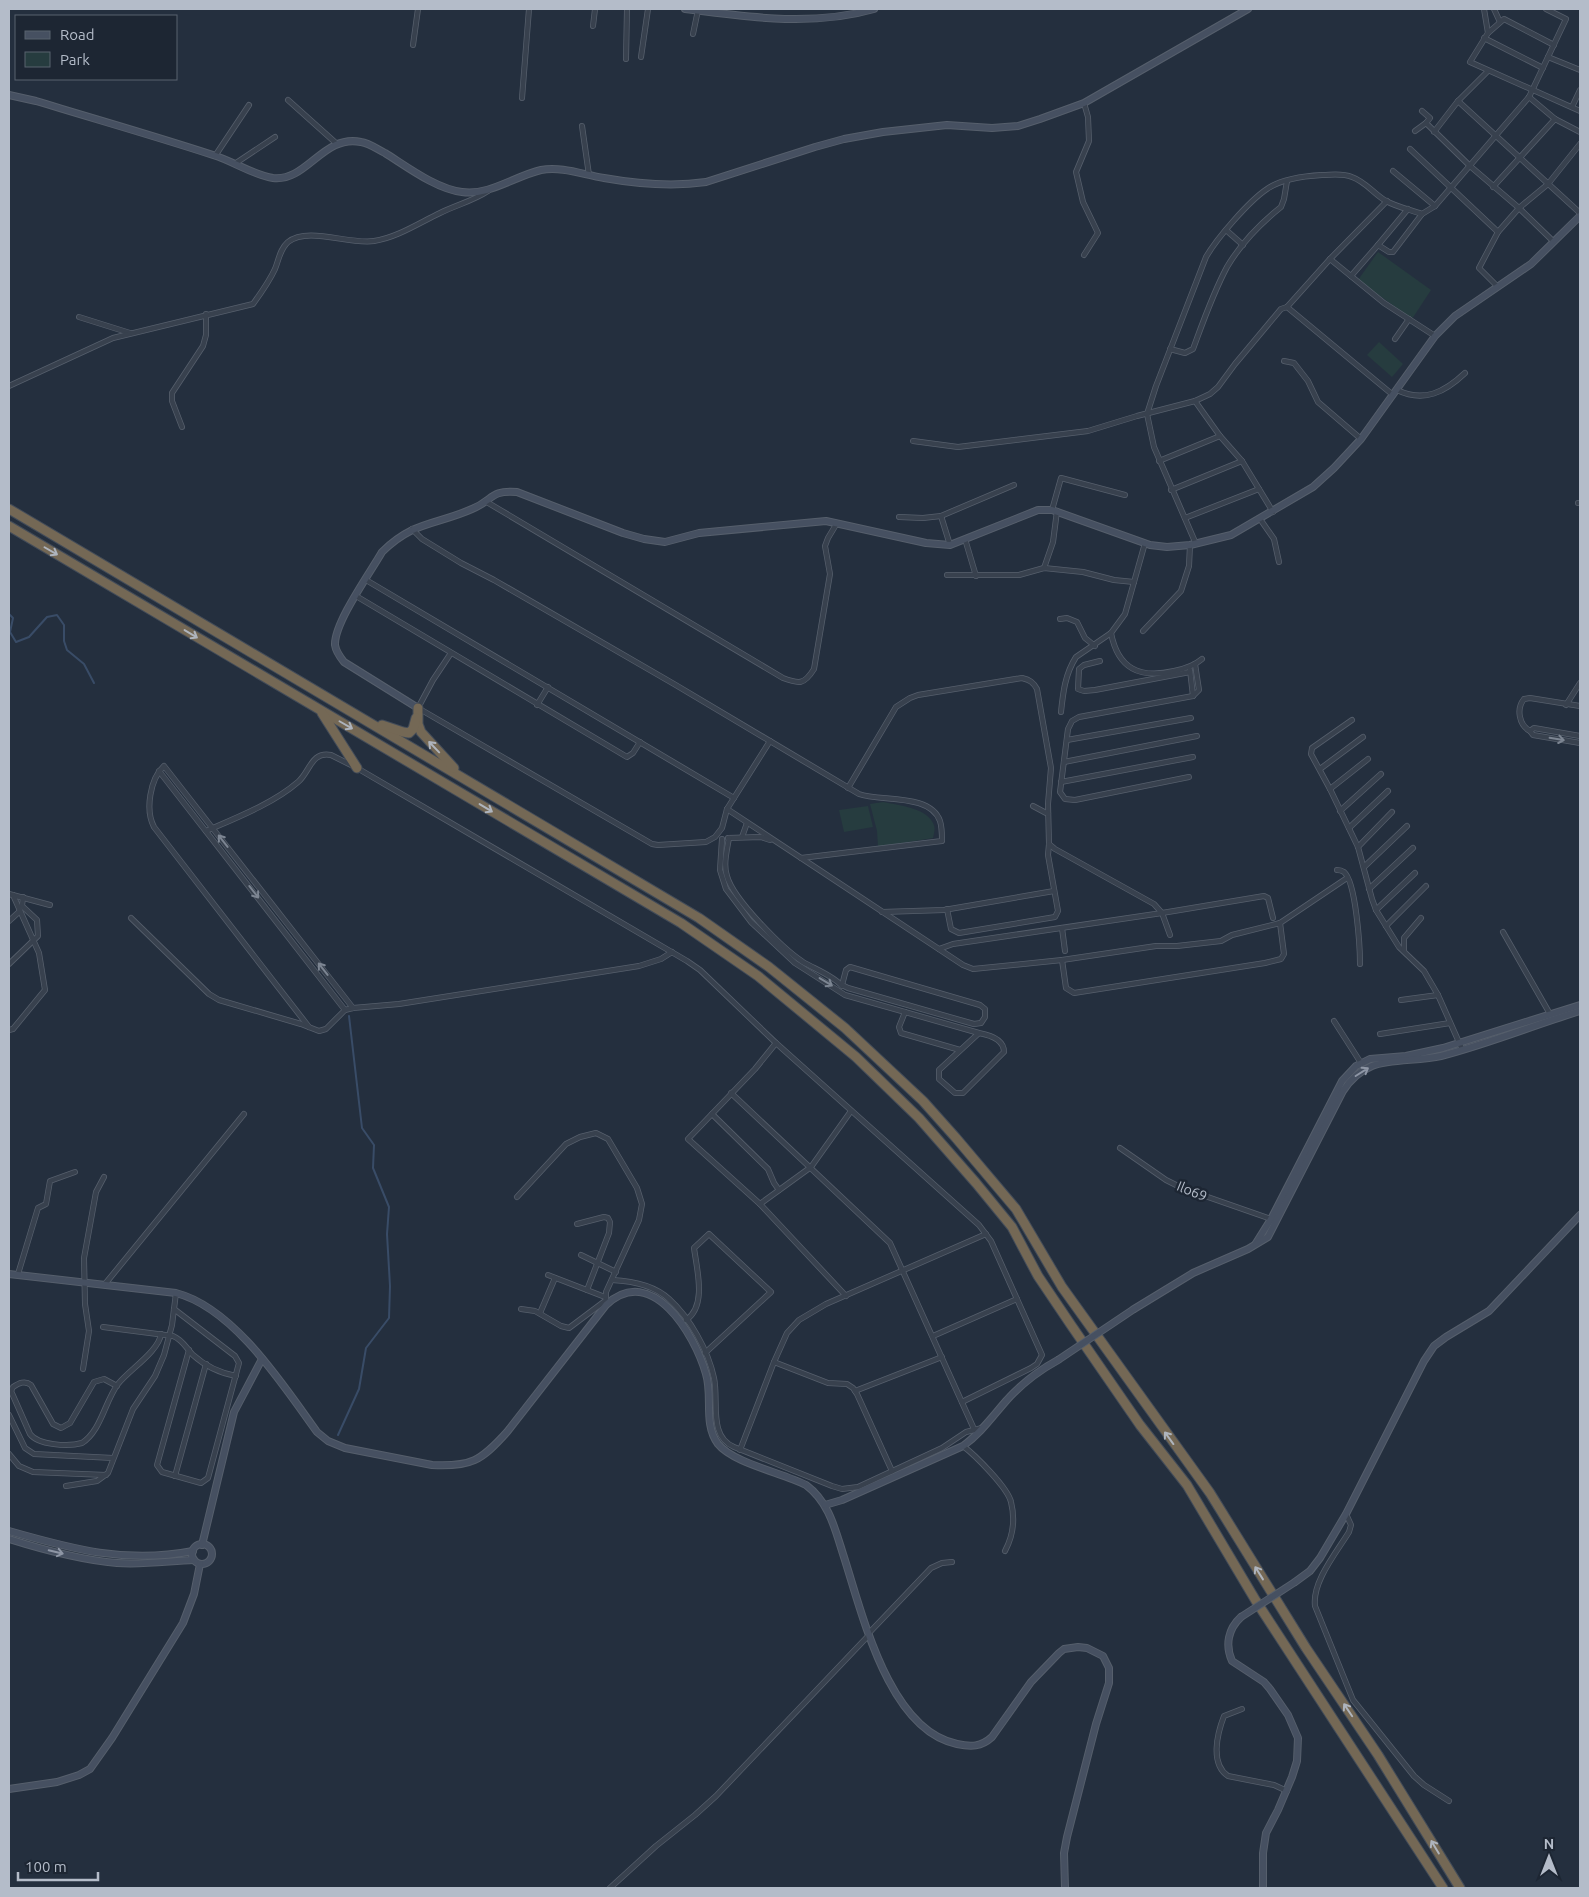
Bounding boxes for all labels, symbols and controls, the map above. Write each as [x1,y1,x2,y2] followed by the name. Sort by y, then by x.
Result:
[15,15,178,80] legend
[60,26,95,43] text: Road
[60,51,90,68] text: Park
[43,546,57,556] one-way arrow
[183,629,197,639] one-way arrow
[338,721,352,731] one-way arrow
[1549,735,1565,745] one-way arrow
[428,741,440,754] one-way arrow
[478,803,492,813] one-way arrow
[218,835,229,848] one-way arrow
[248,885,259,898] one-way arrow
[318,963,329,976] one-way arrow
[818,978,832,988] one-way arrow
[1355,1067,1369,1077] one-way arrow
[1175,1178,1209,1204] street label: Ilo69
[1164,1431,1174,1445] one-way arrow
[47,1548,63,1557] one-way arrow
[1254,1567,1264,1581] one-way arrow
[1343,1703,1353,1717] one-way arrow
[1524,1832,1574,1882] north arrow
[1544,1836,1554,1852] text: N
[1429,1840,1439,1854] one-way arrow
[18,1850,98,1882] scale bar
[25,1858,67,1875] text: 100 m

